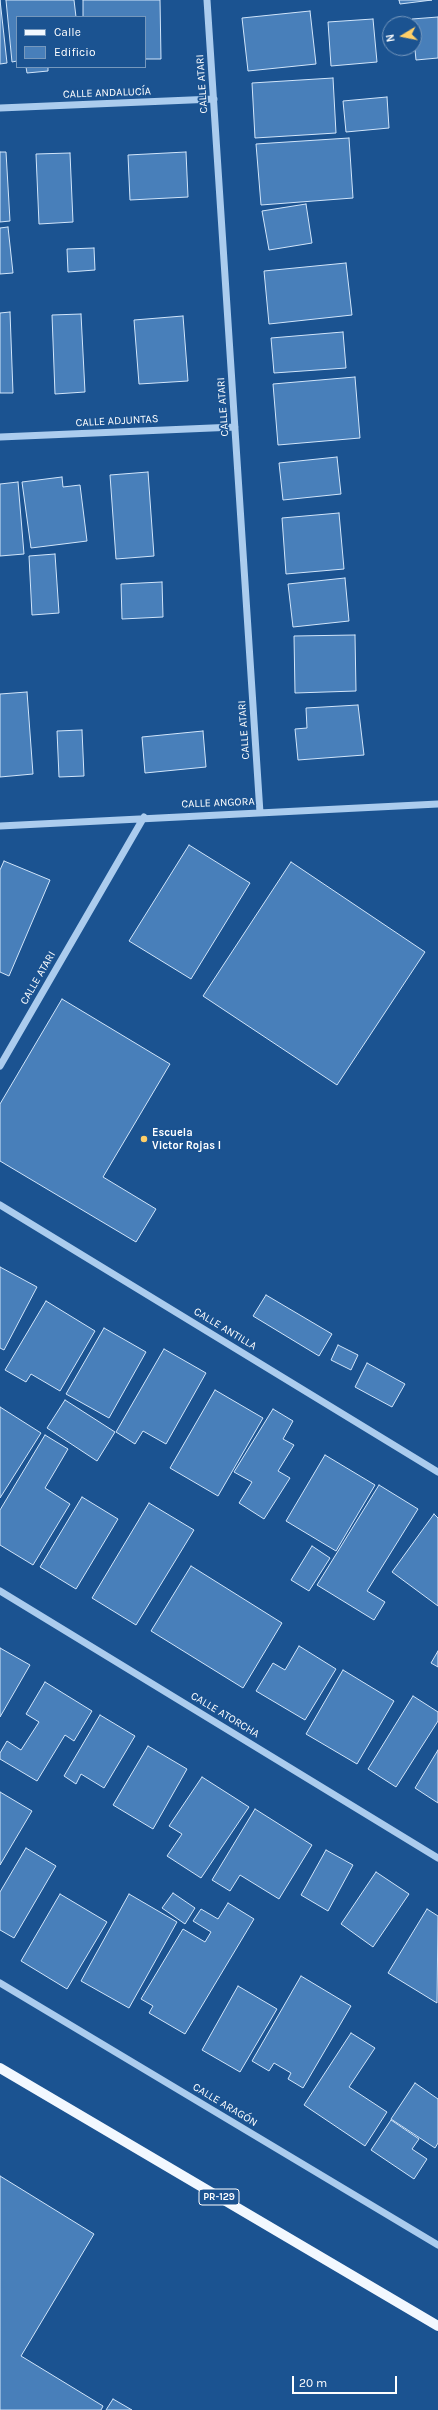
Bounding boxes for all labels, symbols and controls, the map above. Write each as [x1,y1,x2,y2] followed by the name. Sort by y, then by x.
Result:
[16,16,146,68] legend
[382,16,422,56] north arrow
[54,25,81,39] text: Calle
[384,33,398,43] text: N
[54,45,95,59] text: Edificio
[193,54,211,114] street label: CALLE ATARI
[63,85,151,101] street label: CALLE ANDALUCÍA
[214,377,232,437] street label: CALLE ATARI
[75,412,159,430] street label: CALLE ADJUNTAS
[235,700,253,760] street label: CALLE ATARI
[181,795,255,811] street label: CALLE ANGORA
[17,949,59,1007] street label: CALLE ATARI
[152,1126,221,1152] place label: Escuela Victor Rojas I
[139,1134,149,1144] marker: Escuela Victor Rojas I
[191,1305,259,1353] street label: CALLE ANTILLA
[188,1689,262,1741] street label: CALLE ATORCHA
[190,2080,260,2130] street label: CALLE ARAGÓN
[199,2189,239,2205] road number: PR-129
[294,2368,399,2394] scale bar
[299,2376,327,2390] text: 20 m

